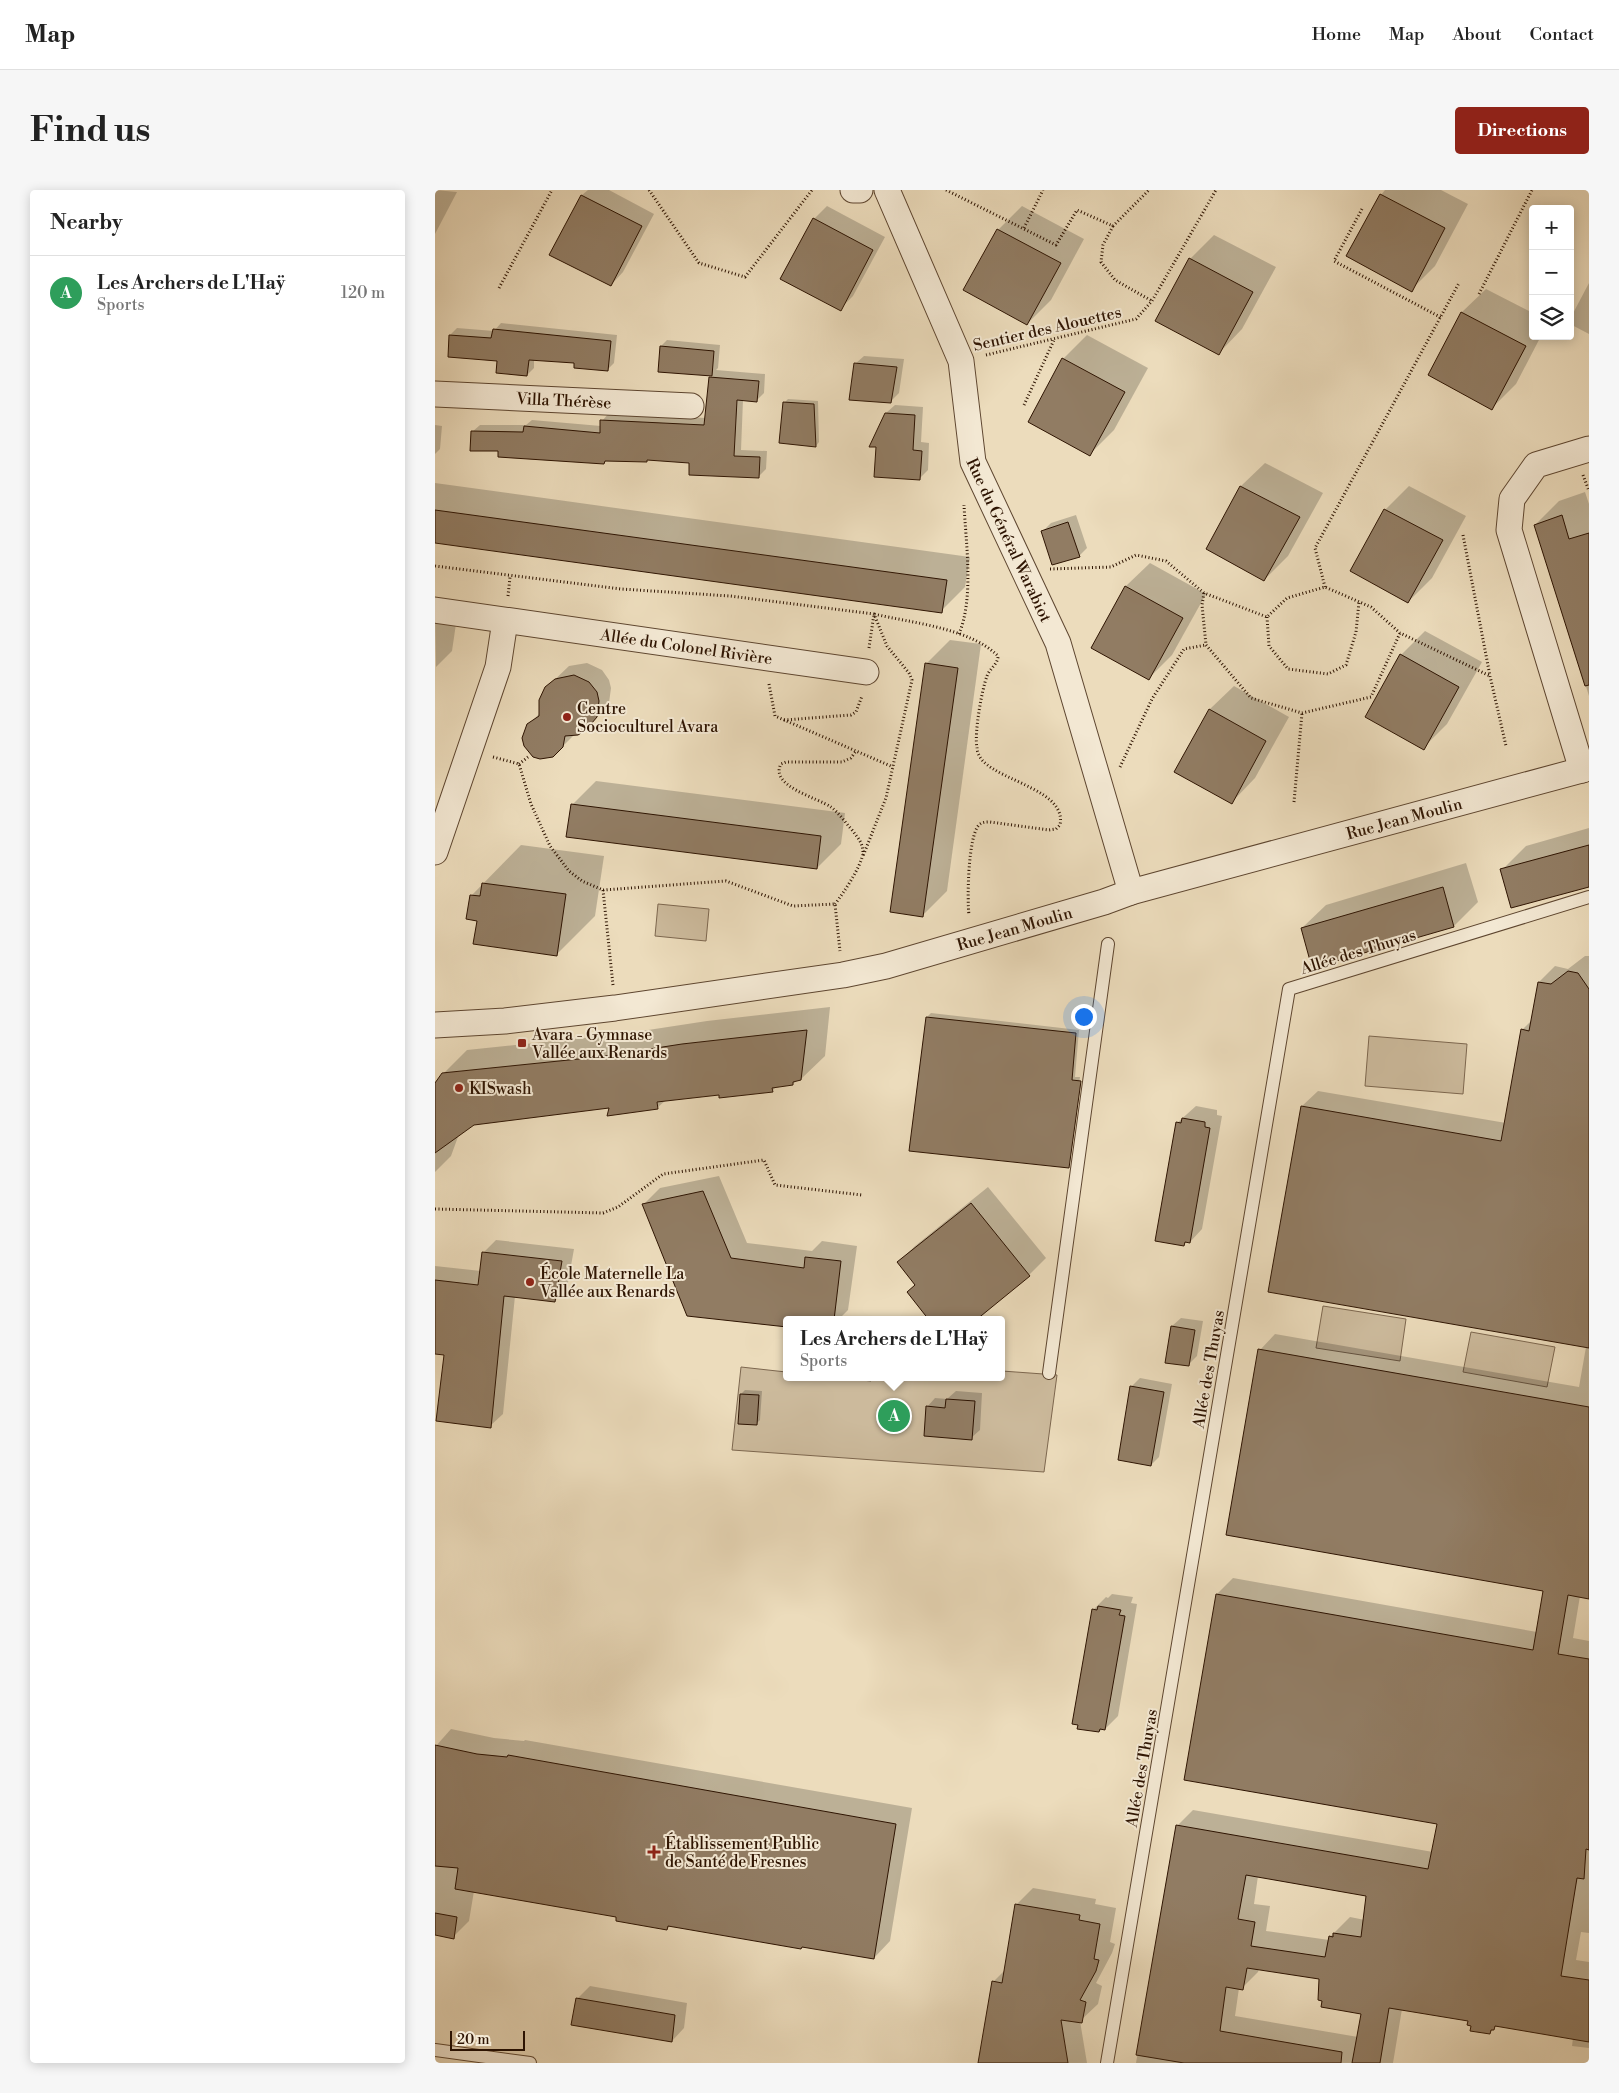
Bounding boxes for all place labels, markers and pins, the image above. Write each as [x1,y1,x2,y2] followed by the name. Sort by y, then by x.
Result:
[577,699,719,737] place label: Centre Socioculturel Avara
[561,711,573,723] marker: Centre Socioculturel Avara
[531,1025,667,1063] place label: Avara - Gymnase Vallée aux Renards
[516,1037,528,1049] marker: Avara - Gymnase Vallée aux Renards
[469,1079,532,1099] place label: KISwash
[453,1082,465,1094] marker: KISwash
[539,1262,685,1302] place label: École Maternelle La Vallée aux Renards
[524,1276,536,1288] marker: École Maternelle La Vallée aux Renards
[878,1397,910,1435] pin: A
[665,1832,819,1872] place label: Établissement Public de Santé de Fresnes
[647,1845,661,1859] marker: Établissement Public de Santé de Fresnes

